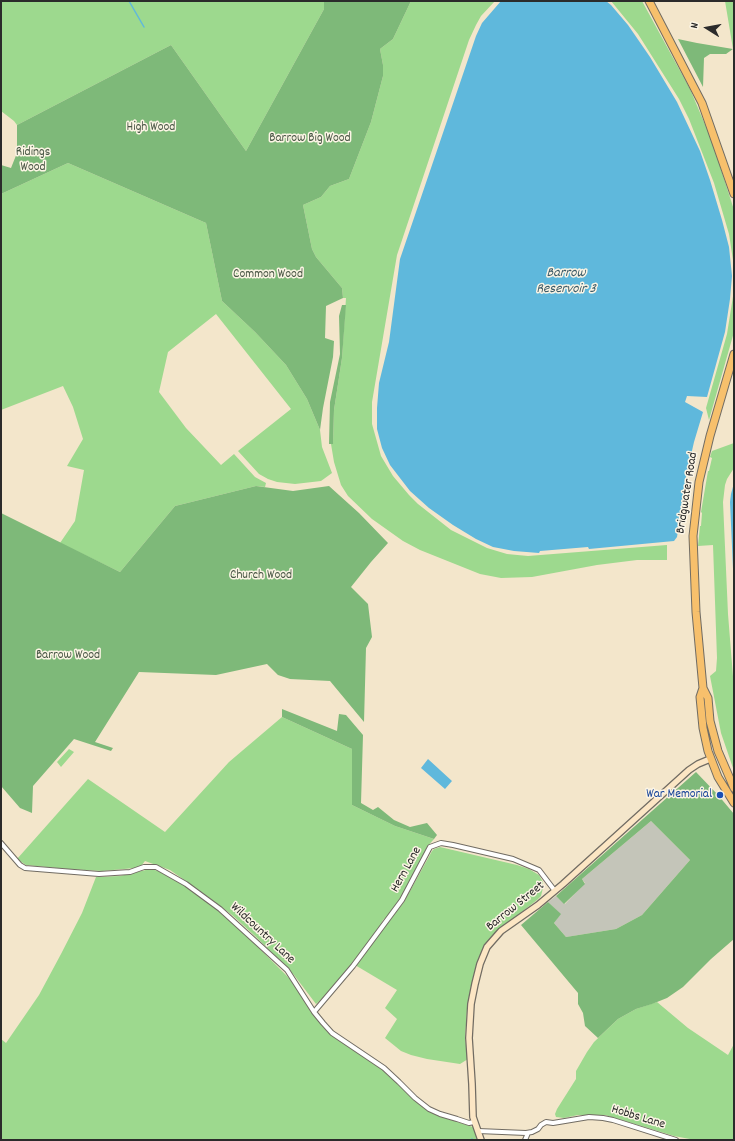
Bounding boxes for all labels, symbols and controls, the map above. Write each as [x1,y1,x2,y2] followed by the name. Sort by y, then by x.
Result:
[687,8,727,48] north arrow
[687,22,704,30] text: N
[127,120,175,136] park label: High Wood
[269,131,351,147] park label: Barrow Big Wood
[16,145,50,176] park label: Ridings Wood
[536,266,596,298] water label: Barrow Reservoir 3
[233,267,303,283] park label: Common Wood
[674,451,702,535] street label: Bridgwater Road
[230,568,292,584] park label: Church Wood
[36,648,100,664] park label: Barrow Wood
[646,787,712,803] place label: War Memorial
[715,790,725,800] marker: War Memorial
[388,845,426,895] street label: Hern Lane
[484,879,548,935] street label: Barrow Street
[226,900,298,968] street label: Wildcountry Lane
[609,1102,667,1134] street label: Hobbs Lane

